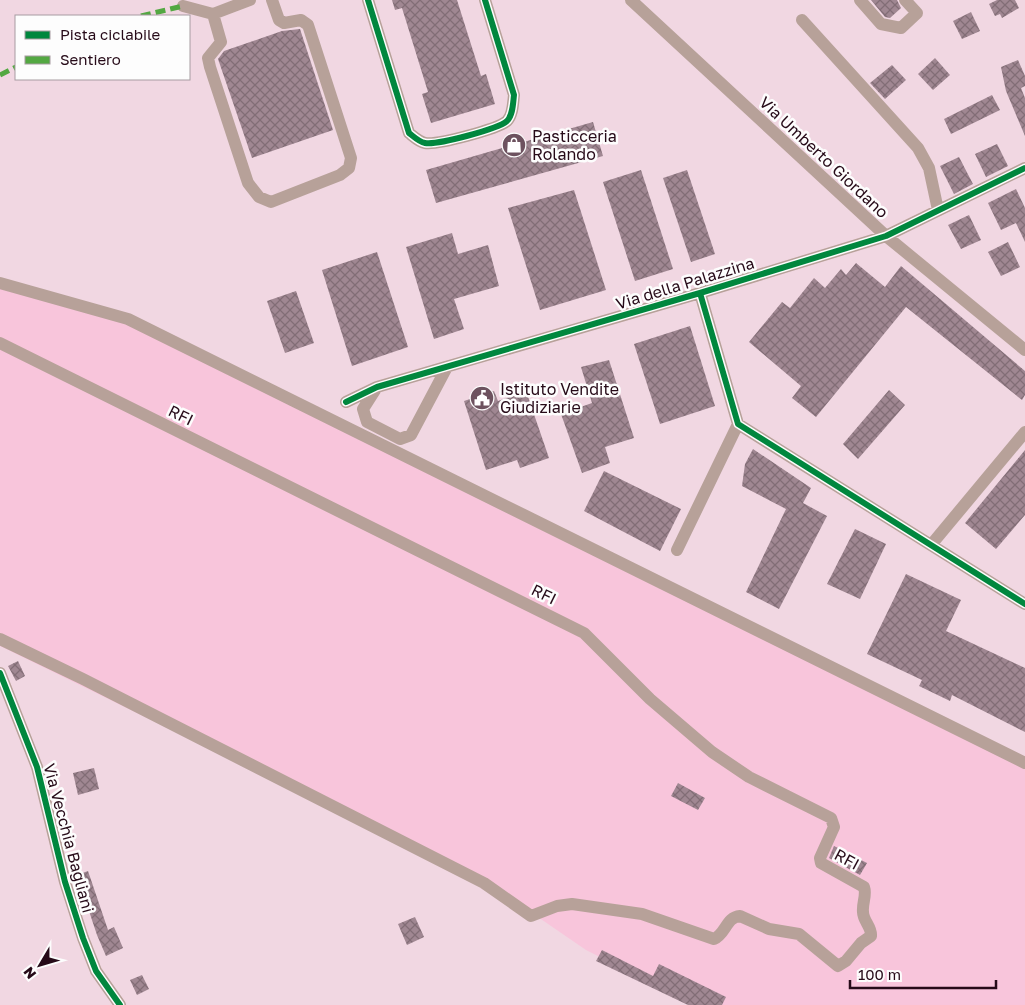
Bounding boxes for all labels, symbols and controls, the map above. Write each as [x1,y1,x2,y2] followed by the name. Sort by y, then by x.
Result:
[15,15,190,80] legend
[60,25,161,43] text: Pista ciclabile
[60,50,121,68] text: Sentiero
[755,92,893,222] street label: Via Umberto Giordano
[532,126,617,164] place label: Pasticceria Rolando
[501,132,527,158] shop icon: Pasticceria Rolando
[613,252,757,314] street label: Via della Palazzina
[500,379,619,417] place label: Istituto Vendite Giudiziarie
[469,385,495,411] public building icon: Istituto Vendite Giudiziarie
[165,400,197,430] street label: RFI
[528,579,560,609] street label: RFI
[39,761,99,915] street label: Via Vecchia Bagliani
[831,844,863,874] street label: RFI
[15,940,65,990] north arrow
[850,958,996,990] scale bar
[19,964,39,983] text: N
[858,965,901,983] text: 100 m

